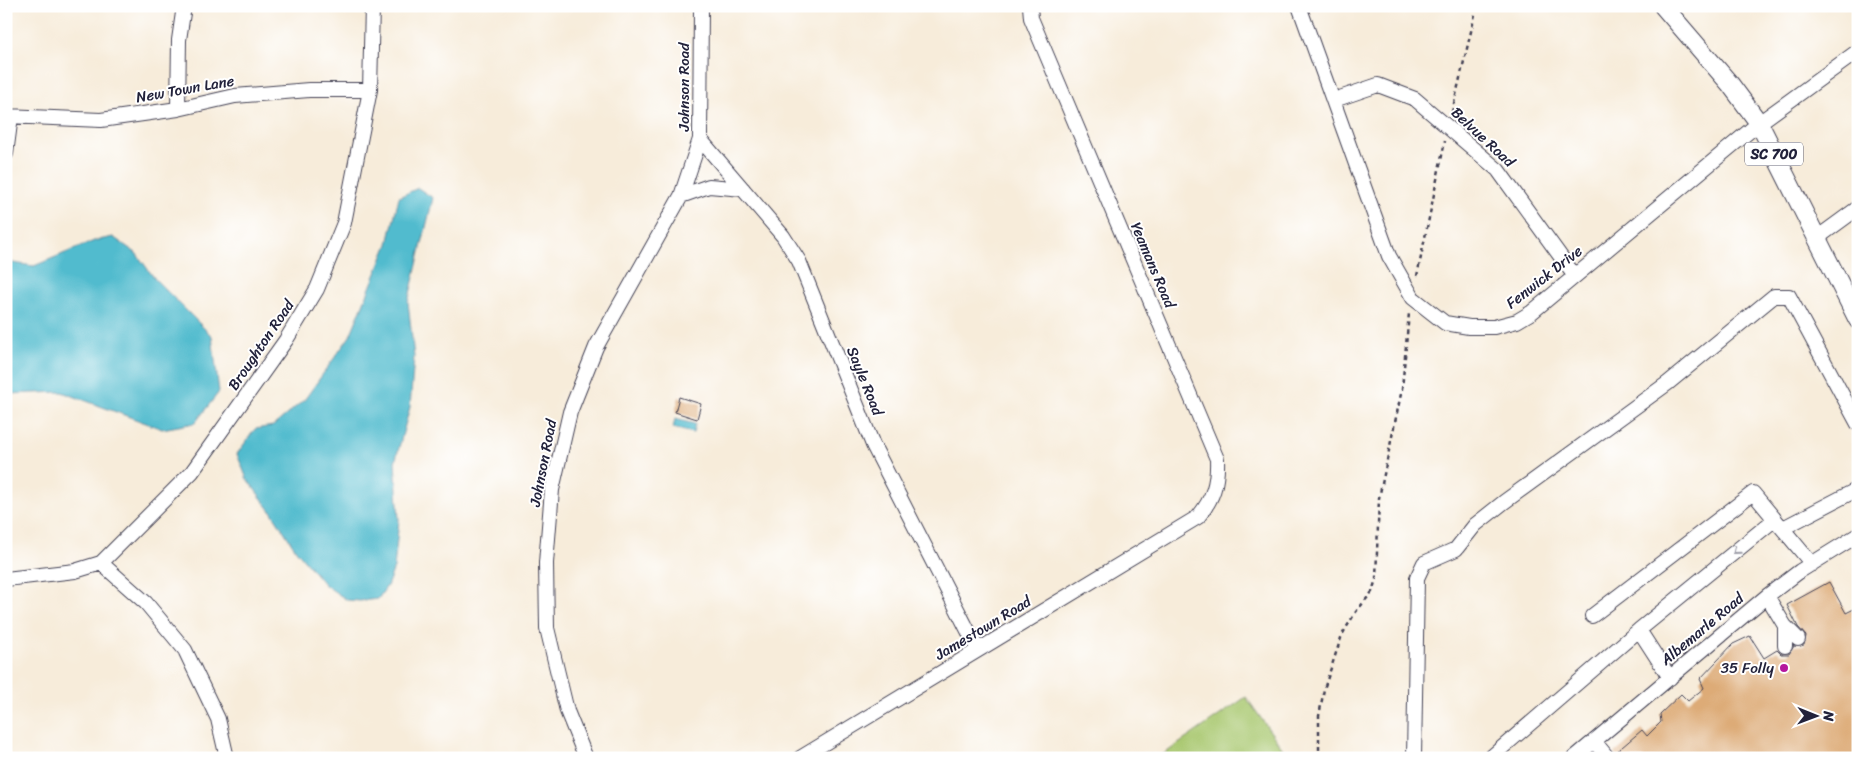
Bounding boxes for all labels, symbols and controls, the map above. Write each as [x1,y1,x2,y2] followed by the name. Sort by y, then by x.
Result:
[671,42,697,132] street label: Johnson Road
[134,68,236,110] street label: New Town Lane
[1445,100,1522,174] street label: Belvue Road
[1745,142,1803,166] road number: SC 700
[1123,218,1183,313] street label: Yeamans Road
[1500,238,1588,315] street label: Fenwick Drive
[221,293,302,396] street label: Broughton Road
[839,342,891,421] street label: Sayle Road
[522,416,564,510] street label: Johnson Road
[1733,545,1742,553] one-way arrow
[1654,585,1750,673] street label: Albemarle Road
[929,588,1037,668] street label: Jamestown Road
[1721,655,1774,681] place label: 35 Folly
[1778,662,1790,674] marker: 35 Folly
[1792,692,1842,742] north arrow
[1816,710,1841,722] text: N

